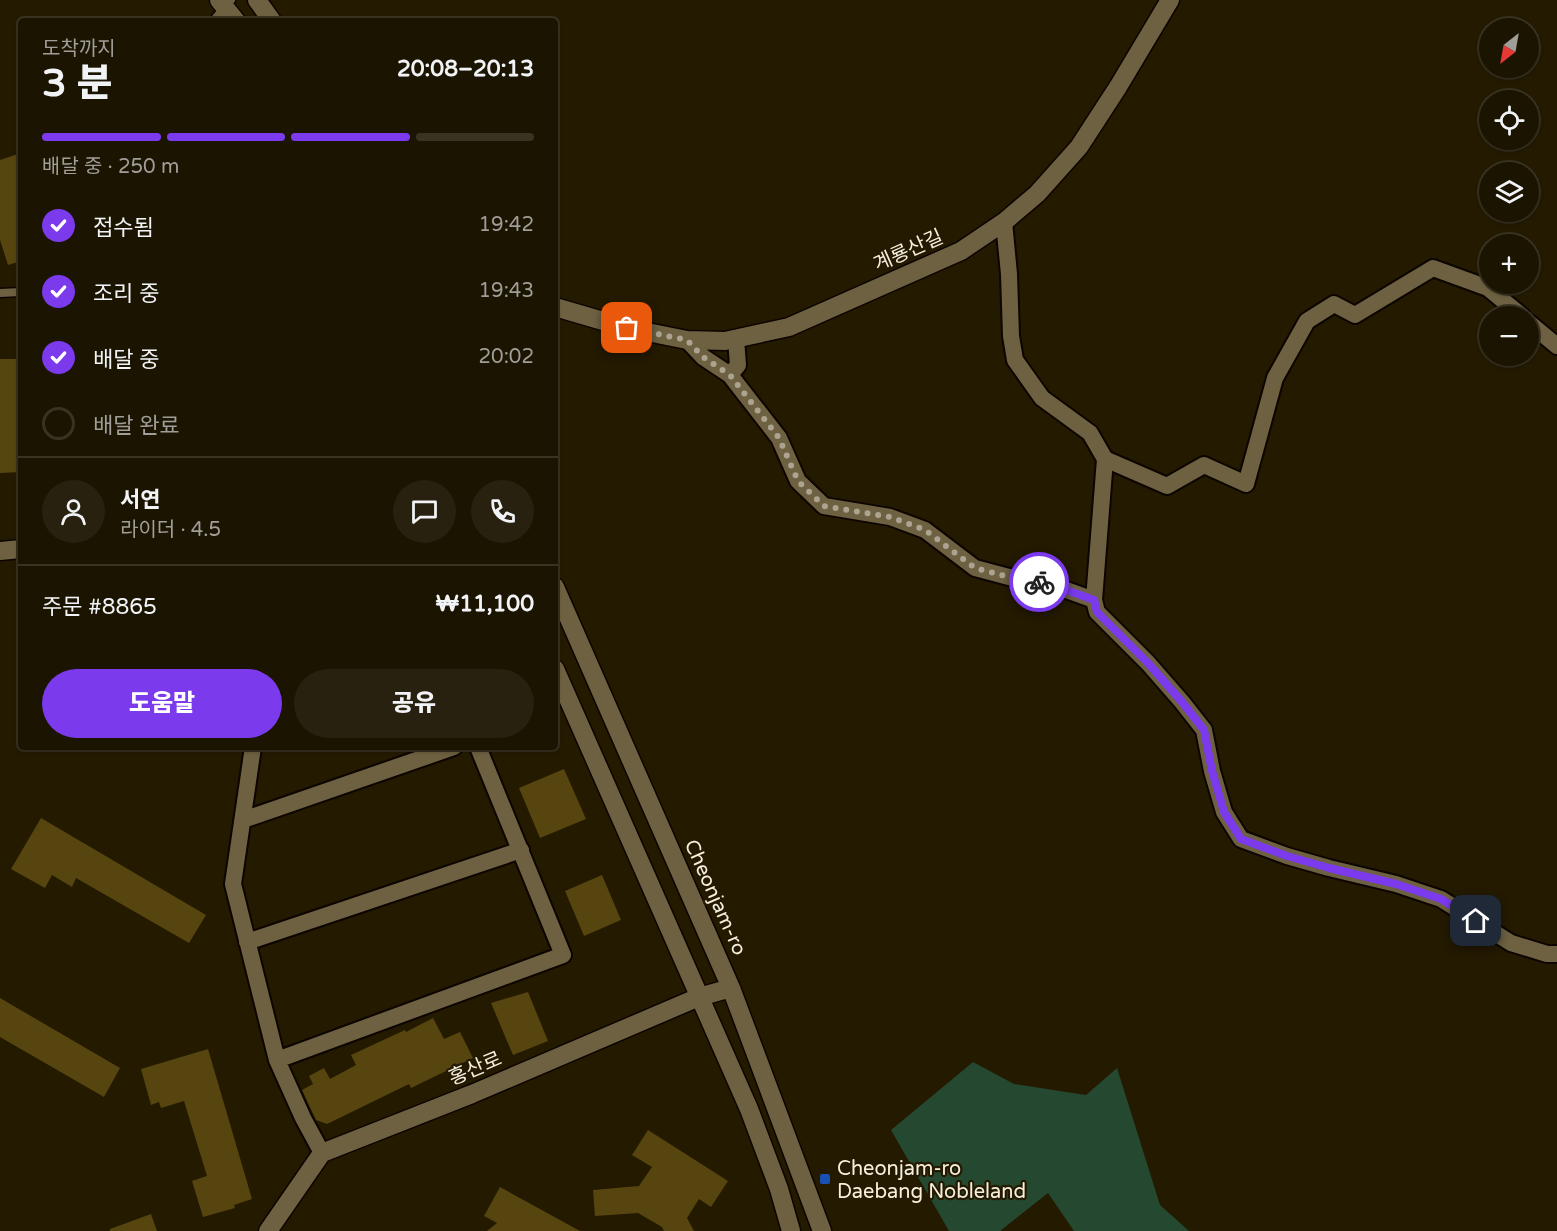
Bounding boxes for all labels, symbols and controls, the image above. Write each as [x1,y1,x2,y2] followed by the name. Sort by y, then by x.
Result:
[1479,18,1539,78] north arrow
[1479,18,1539,366] map controls
[42,37,116,61] text: 도착까지
[397,56,534,82] text: 20:08–20:13
[42,60,113,107] text: 3 분
[1479,90,1539,150] button: locate
[42,155,179,179] text: 배달 중 · 250 m
[1479,162,1539,222] button: layers
[42,209,75,242] icon: check
[479,213,534,237] text: 19:42
[93,215,154,241] text: 접수됨
[870,225,947,277] street label: 계룡산길
[1479,234,1539,294] button: +
[42,275,75,308] icon: check
[479,279,534,303] text: 19:43
[93,281,159,307] text: 조리 중
[601,302,652,353] pin
[1479,306,1539,366] button: −
[610,311,643,344] icon: bag
[42,341,75,374] icon: check
[479,345,534,369] text: 20:02
[93,347,159,373] text: 배달 중
[93,413,180,439] text: 배달 완료
[42,480,105,543] button: person
[393,480,456,543] button: chat
[471,480,534,543] button: phone
[120,487,160,513] text: 서연
[120,518,221,542] text: 라이더 · 4.5
[1009,552,1069,612] courier
[1023,566,1056,599] icon: bike
[435,591,534,617] text: ₩11,100
[42,594,157,620] text: 주문 #8865
[42,669,282,738] button: 도움말
[294,669,534,738] button: 공유
[679,836,751,959] street label: Cheonjam-ro
[1450,895,1501,946] pin
[1459,904,1492,937] icon: home
[445,1047,505,1091] street label: 홍산로
[837,1157,1026,1204] place label: Cheonjam-ro Daebang Nobleland
[818,1172,832,1186] marker: Cheonjam-ro Daebang Nobleland

